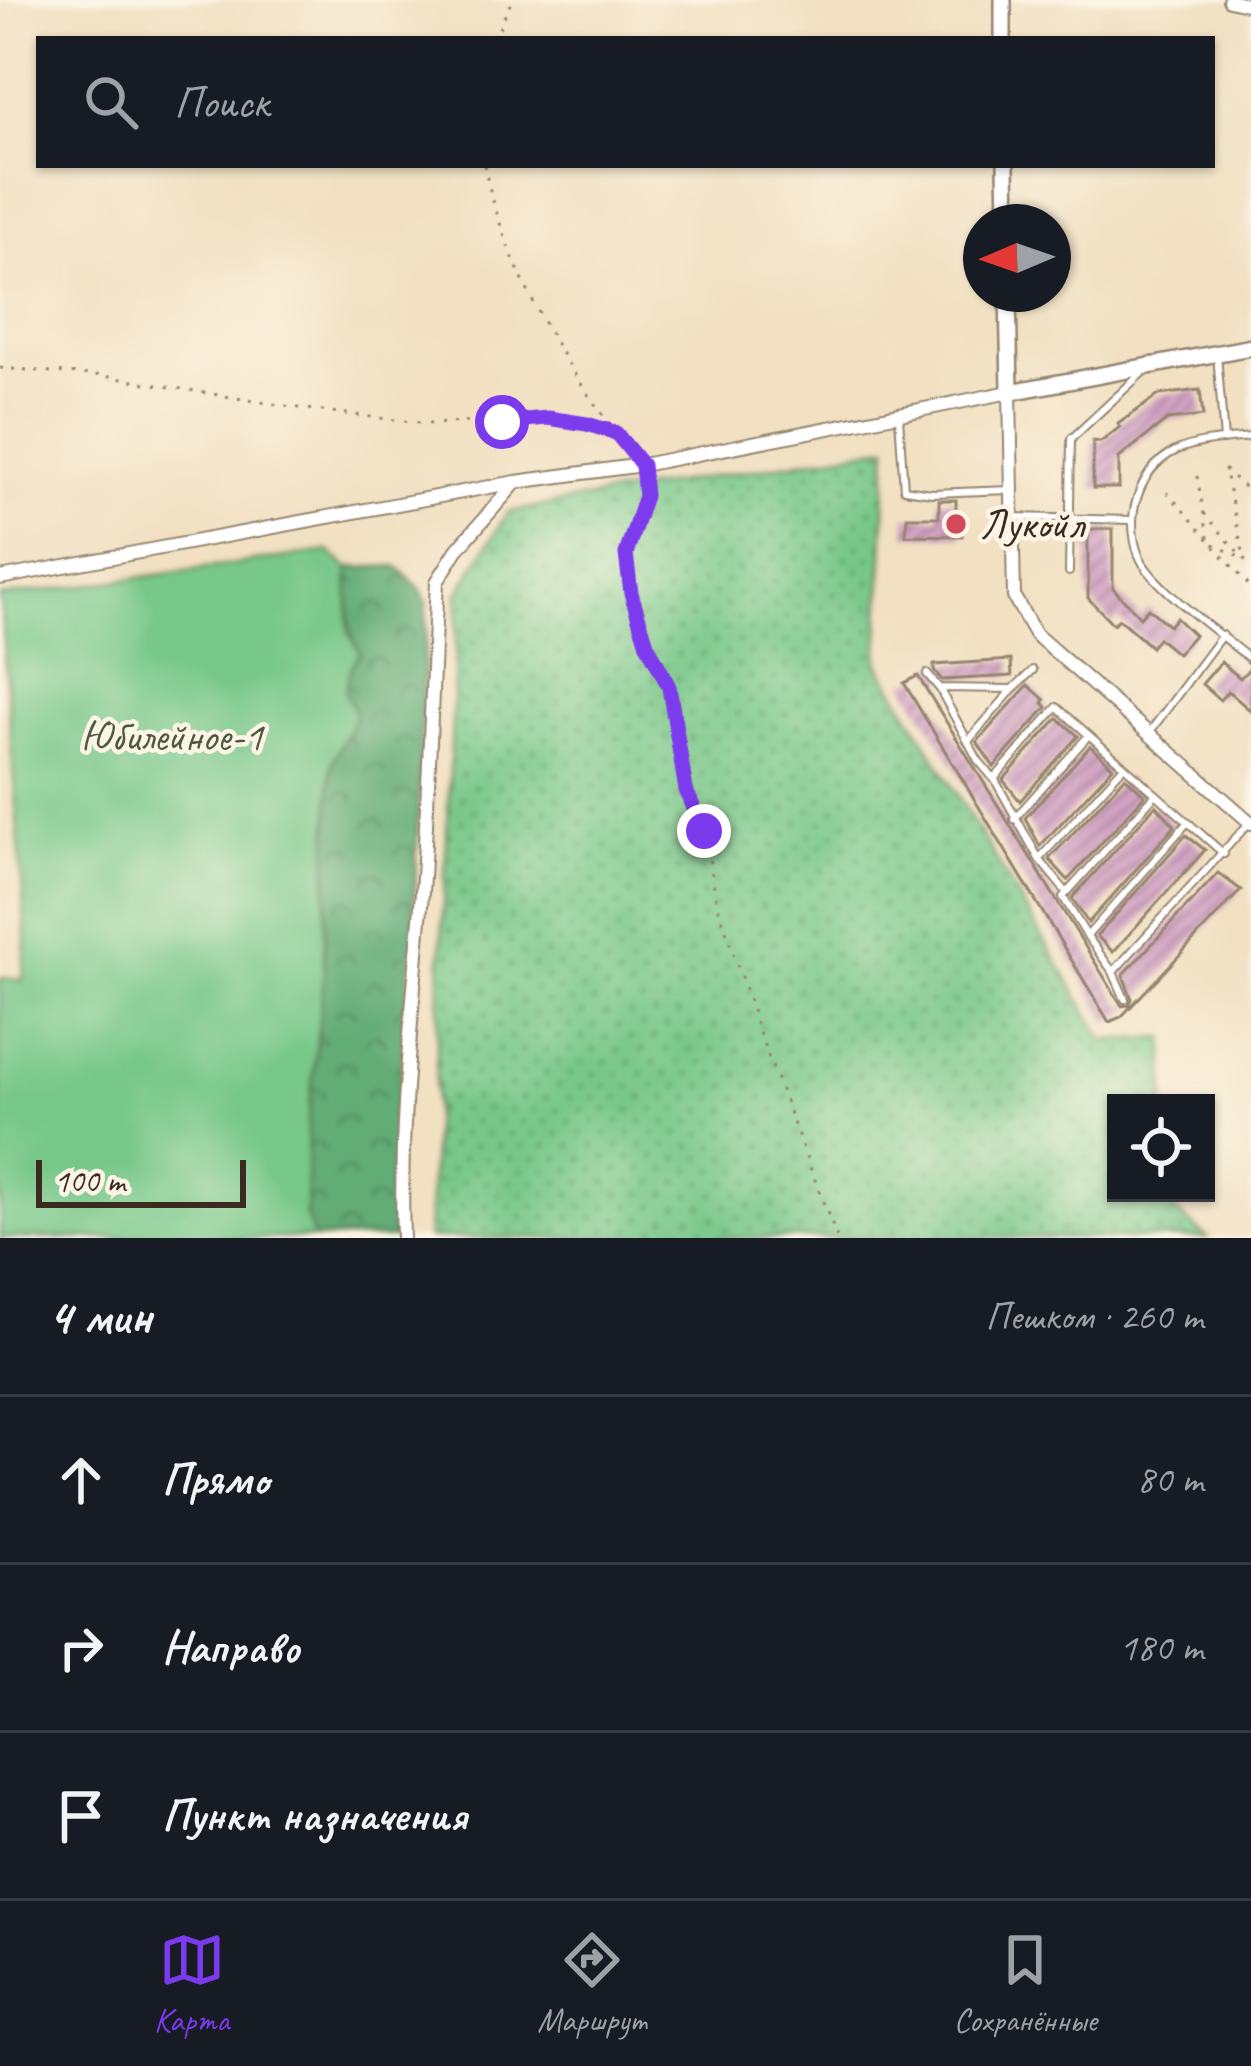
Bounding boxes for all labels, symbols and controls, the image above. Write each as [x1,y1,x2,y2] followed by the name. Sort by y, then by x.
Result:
[36,36,1215,168] search box
[78,69,144,135] icon: search
[174,74,269,131] text: Поиск
[963,204,1071,312] north arrow
[475,395,529,449] route start
[980,498,1087,551] place label: Лукойл
[943,511,969,537] marker: Лукойл
[81,710,265,763] park label: Юбилейное-1
[677,804,731,858] route end
[1107,1094,1215,1202] map controls
[1107,1094,1215,1202] button: locate
[36,1154,246,1207] scale bar
[54,1160,125,1202] text: 100 m
[48,1284,152,1348] text: 4 мин
[985,1292,1203,1341] text: Пешком · 260 m
[48,1447,114,1513] icon: ahead
[162,1451,269,1508] text: Прямо
[1137,1455,1203,1504] text: 80 m
[48,1615,114,1681] icon: right
[162,1619,300,1676] text: Направо
[1119,1623,1203,1672] text: 180 m
[48,1783,114,1849] icon: arrive
[162,1787,467,1844] text: Пункт назначения
[154,1927,229,2041] tab: Карта
[537,1927,646,2041] tab: Маршрут
[954,1927,1097,2041] tab: Сохранённые

